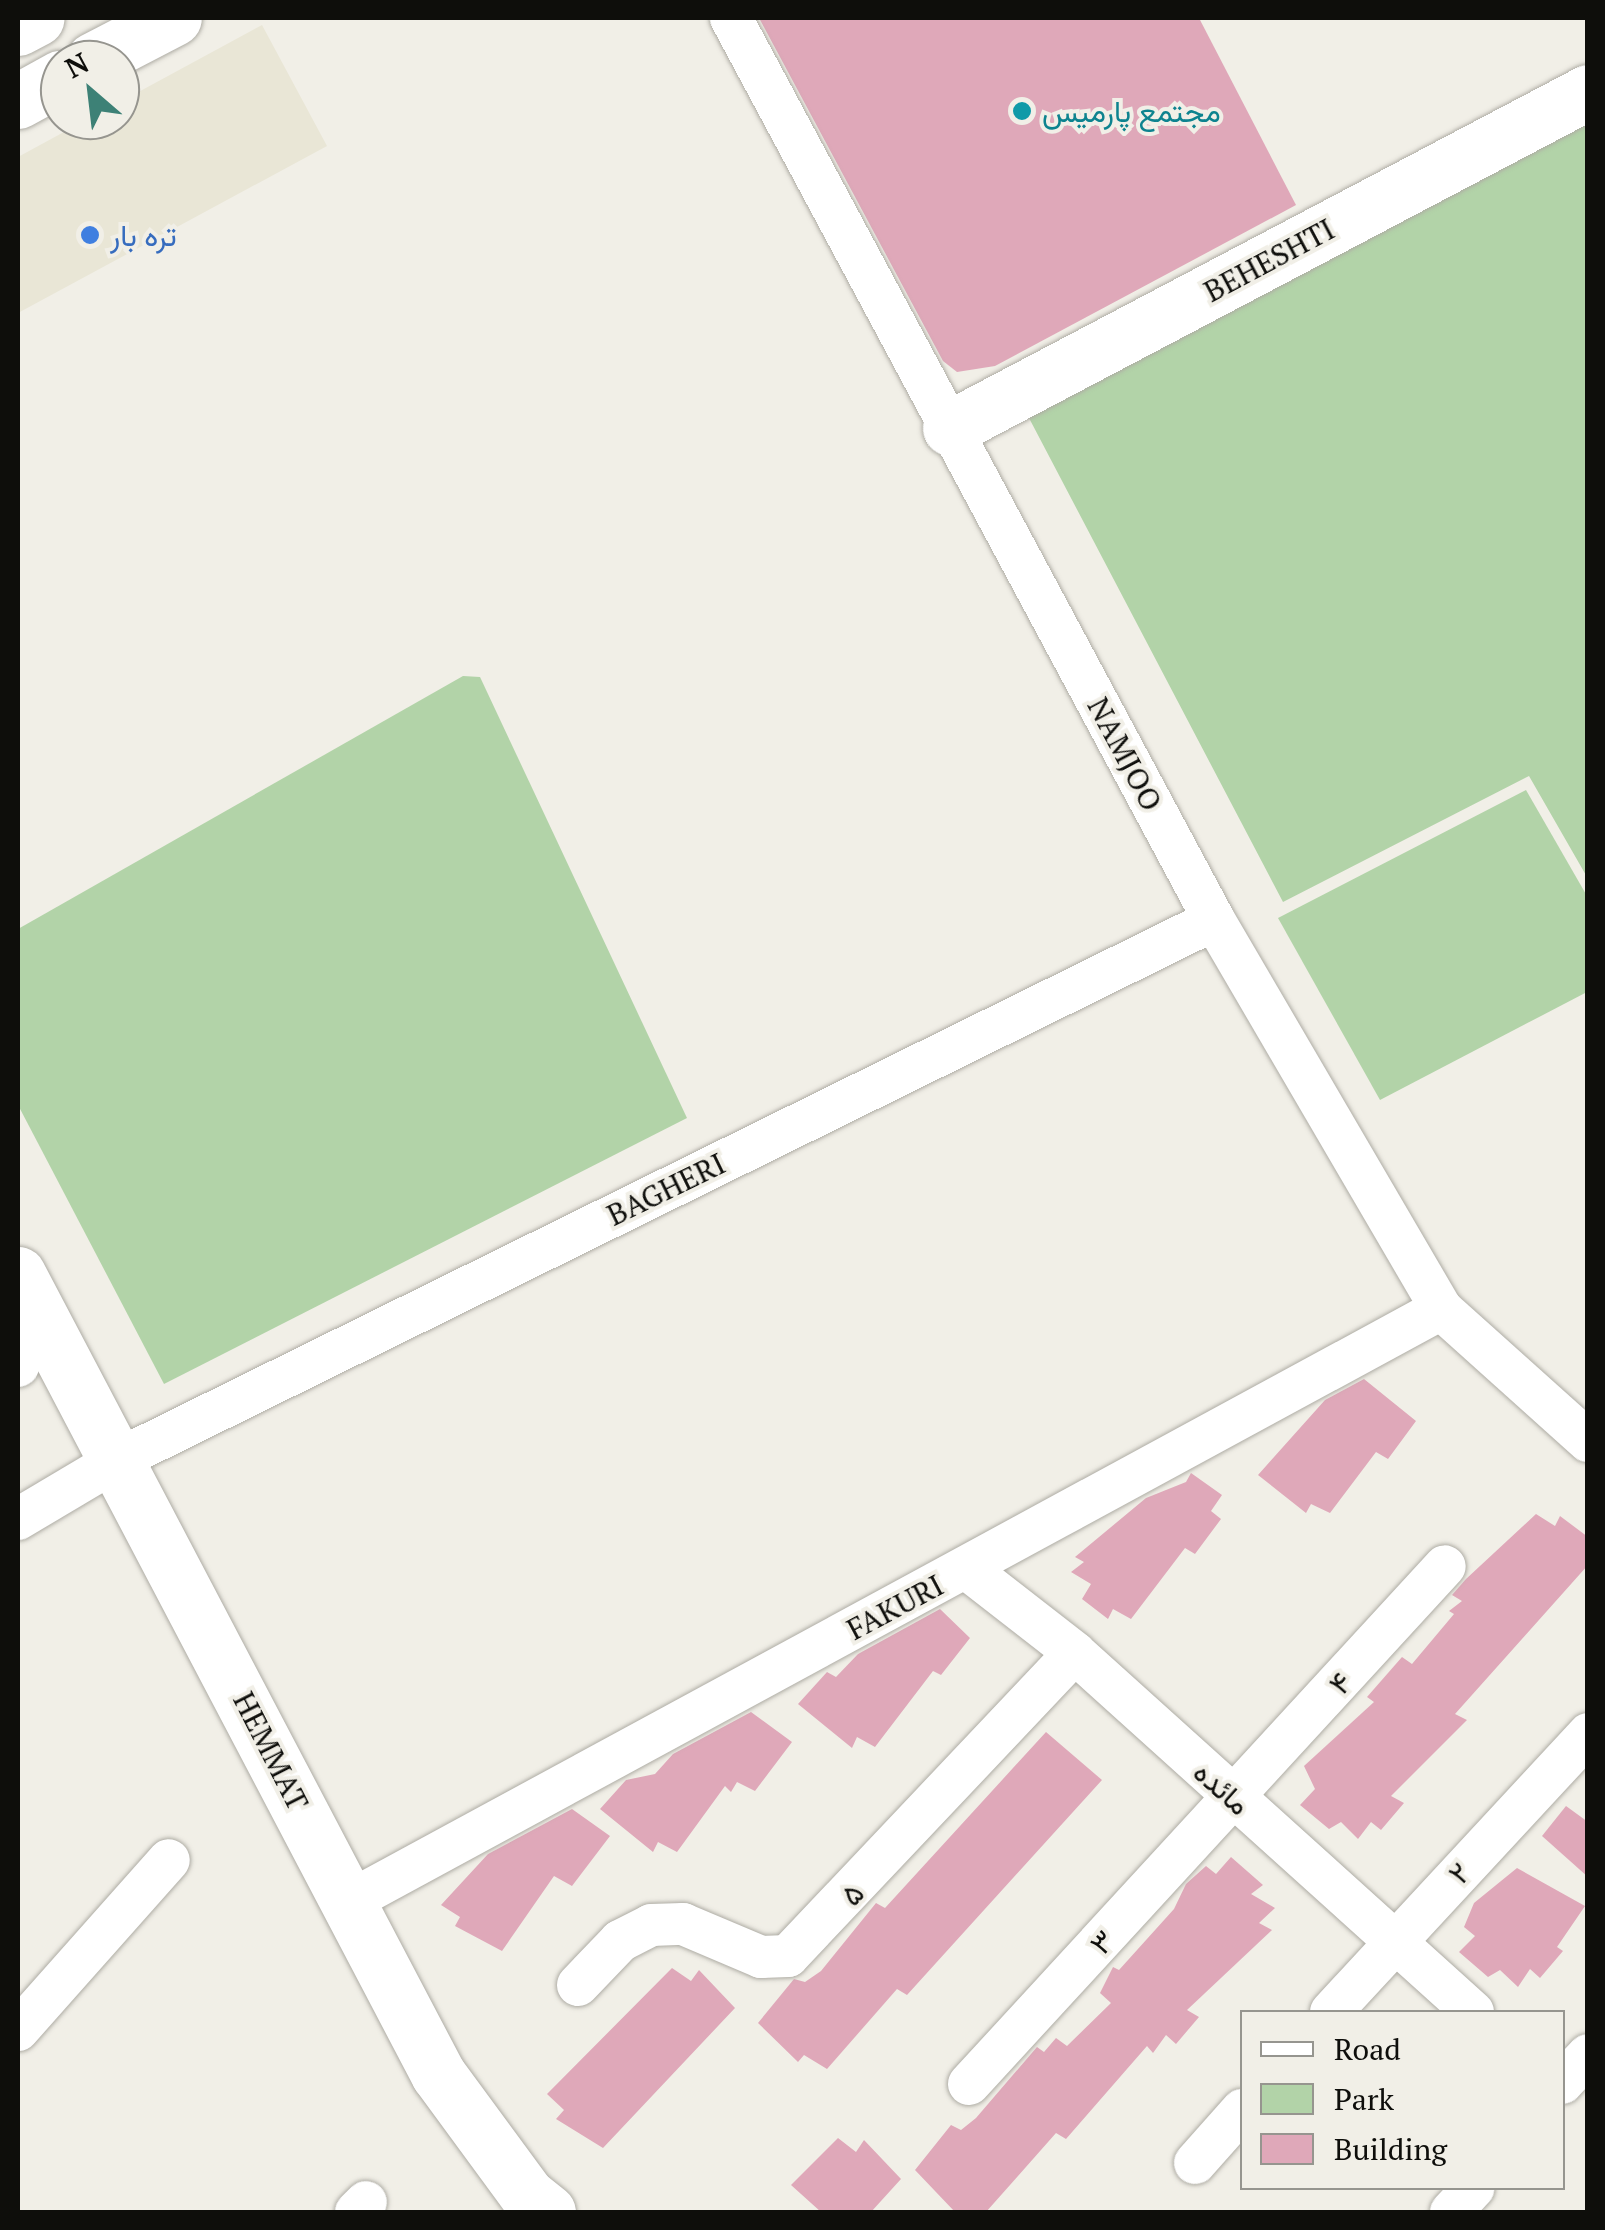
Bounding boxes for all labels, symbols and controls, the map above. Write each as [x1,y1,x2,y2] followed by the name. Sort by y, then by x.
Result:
[40,40,140,140] north arrow
[59,44,95,86] text: N
[1042,93,1221,129] place label: مجتمع پارمیس
[1011,100,1033,122] marker: مجتمع پارمیس
[1198,211,1340,309] street label: BEHESHTI
[110,217,177,253] place label: تره بار
[79,224,101,246] marker: تره بار
[1080,691,1170,817] street label: NAMJOO
[601,1145,731,1233] street label: BAGHERI
[841,1567,949,1647] street label: FAKURI
[1321,1665,1359,1701] street label: ۴
[226,1686,316,1816] street label: HEMMAT
[1187,1754,1257,1822] street label: مائده
[1440,1855,1478,1891] street label: ۲
[833,1875,871,1913] street label: ۵
[1082,1922,1122,1962] street label: ۳
[1240,2010,1565,2190] legend
[1334,2029,1401,2069] text: Road
[1334,2079,1394,2119] text: Park
[1334,2129,1447,2169] text: Building

